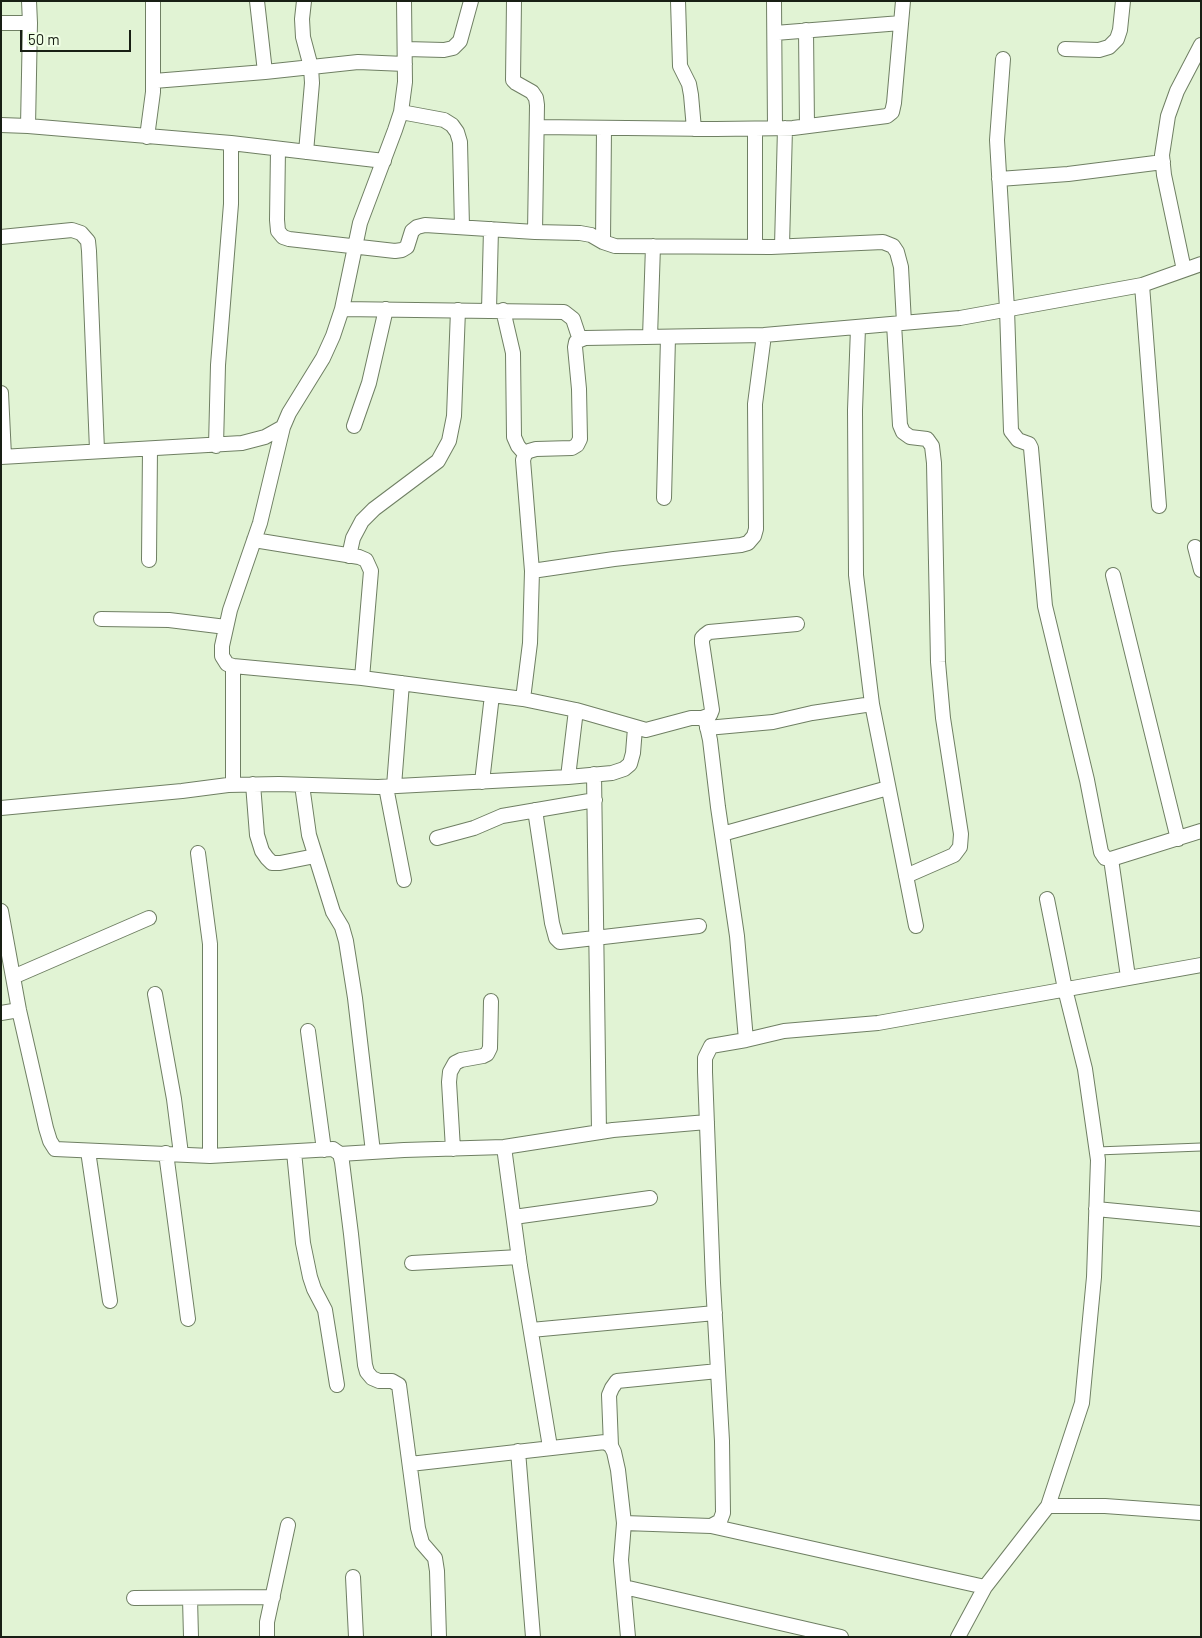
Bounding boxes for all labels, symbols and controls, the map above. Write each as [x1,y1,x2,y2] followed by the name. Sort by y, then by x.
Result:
[22,20,134,52] scale bar
[28,30,60,48] text: 50 m

